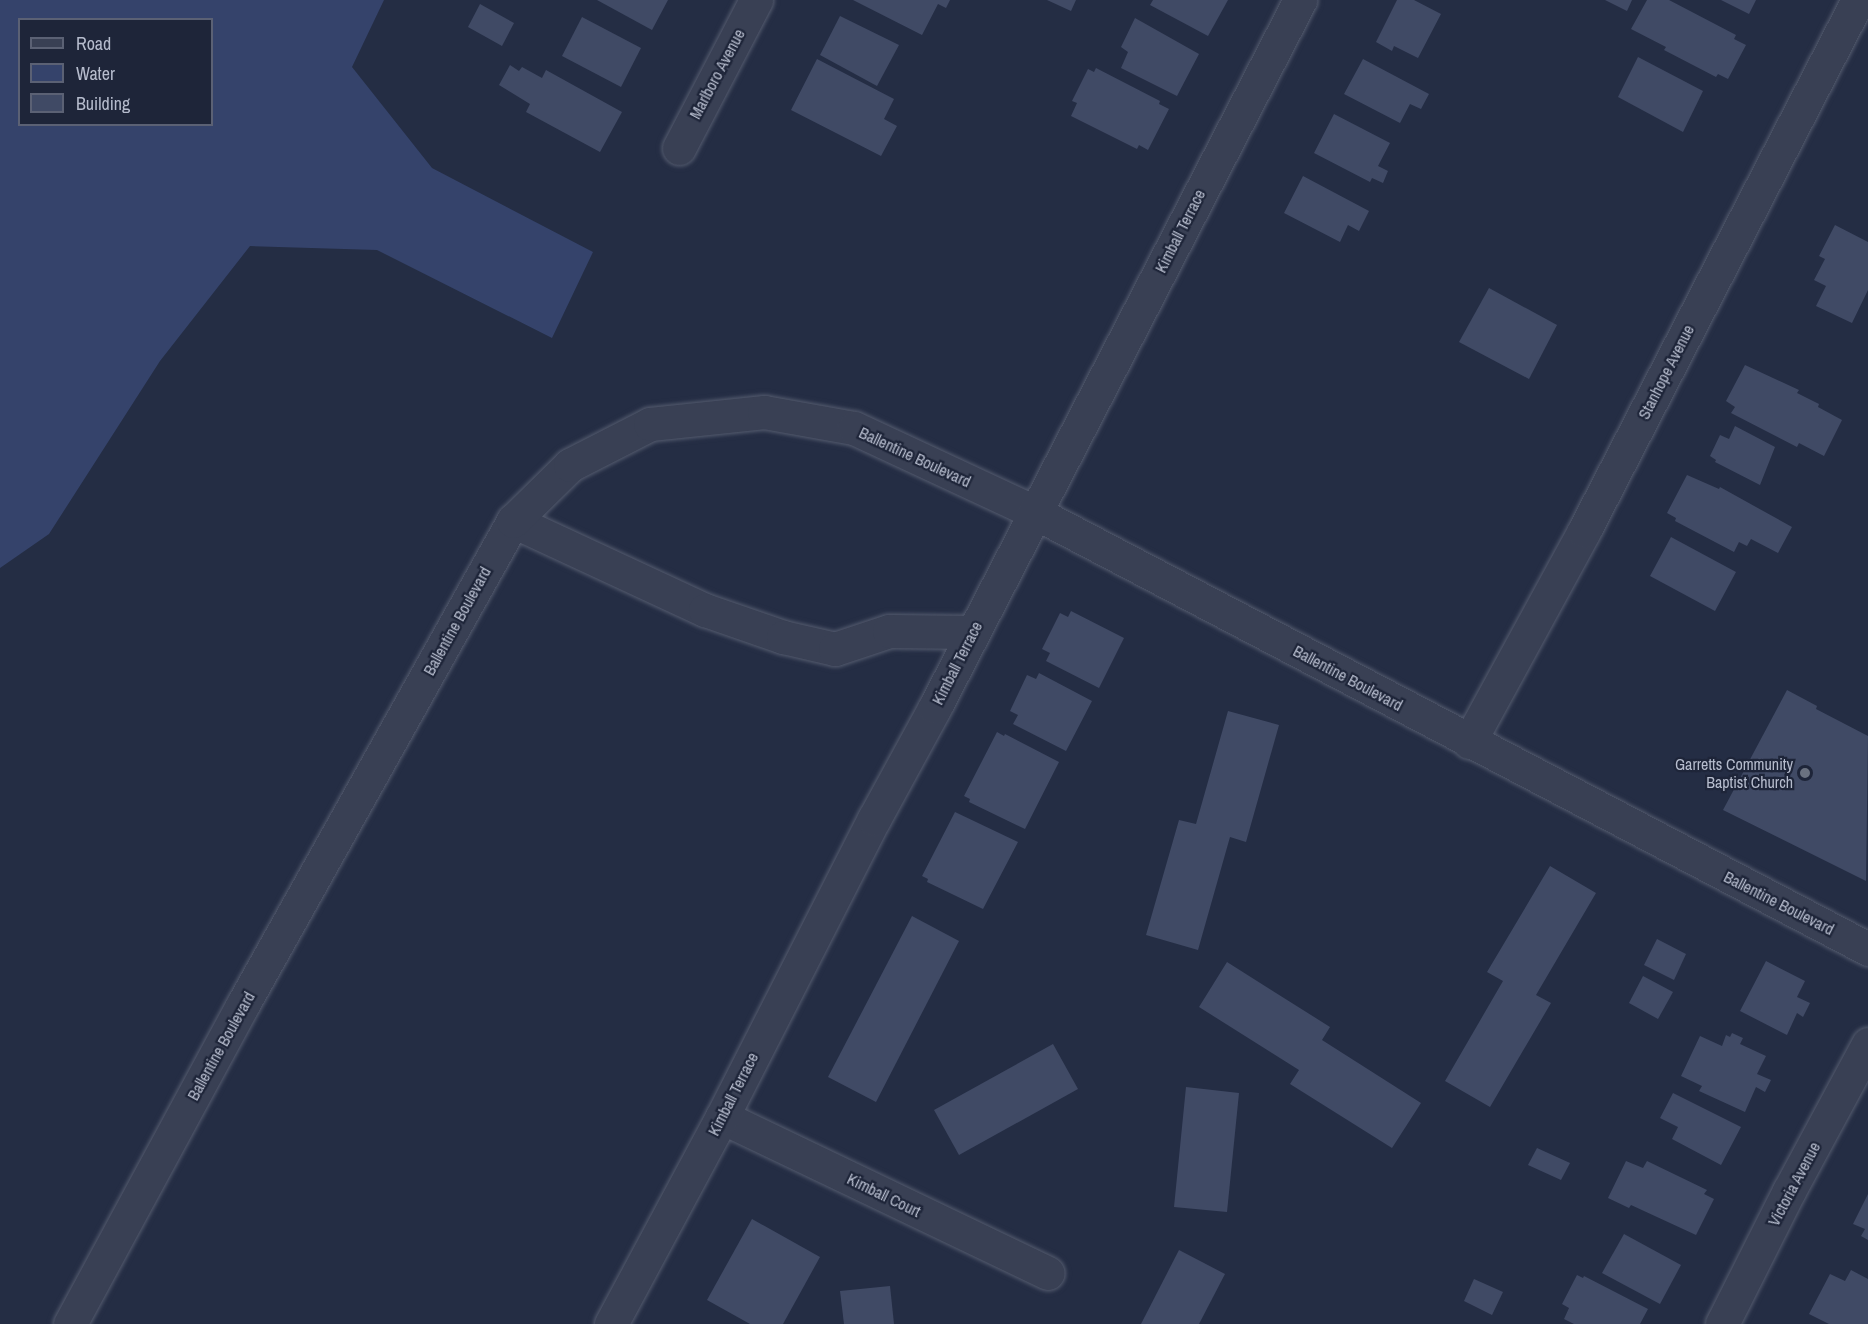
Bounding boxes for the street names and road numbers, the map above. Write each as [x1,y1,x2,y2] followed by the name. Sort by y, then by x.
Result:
[685,25,749,123] street label: Marlboro Avenue
[1151,186,1209,276] street label: Kimball Terrace
[1634,321,1698,423] street label: Stanhope Avenue
[856,423,974,491] street label: Ballentine Boulevard
[419,563,495,679] street label: Ballentine Boulevard
[928,618,986,708] street label: Kimball Terrace
[1290,641,1406,715] street label: Ballentine Boulevard
[1721,867,1837,939] street label: Ballentine Boulevard
[183,988,259,1104] street label: Ballentine Boulevard
[704,1049,762,1139] street label: Kimball Terrace
[1764,1138,1824,1230] street label: Victoria Avenue
[844,1169,924,1221] street label: Kimball Court

